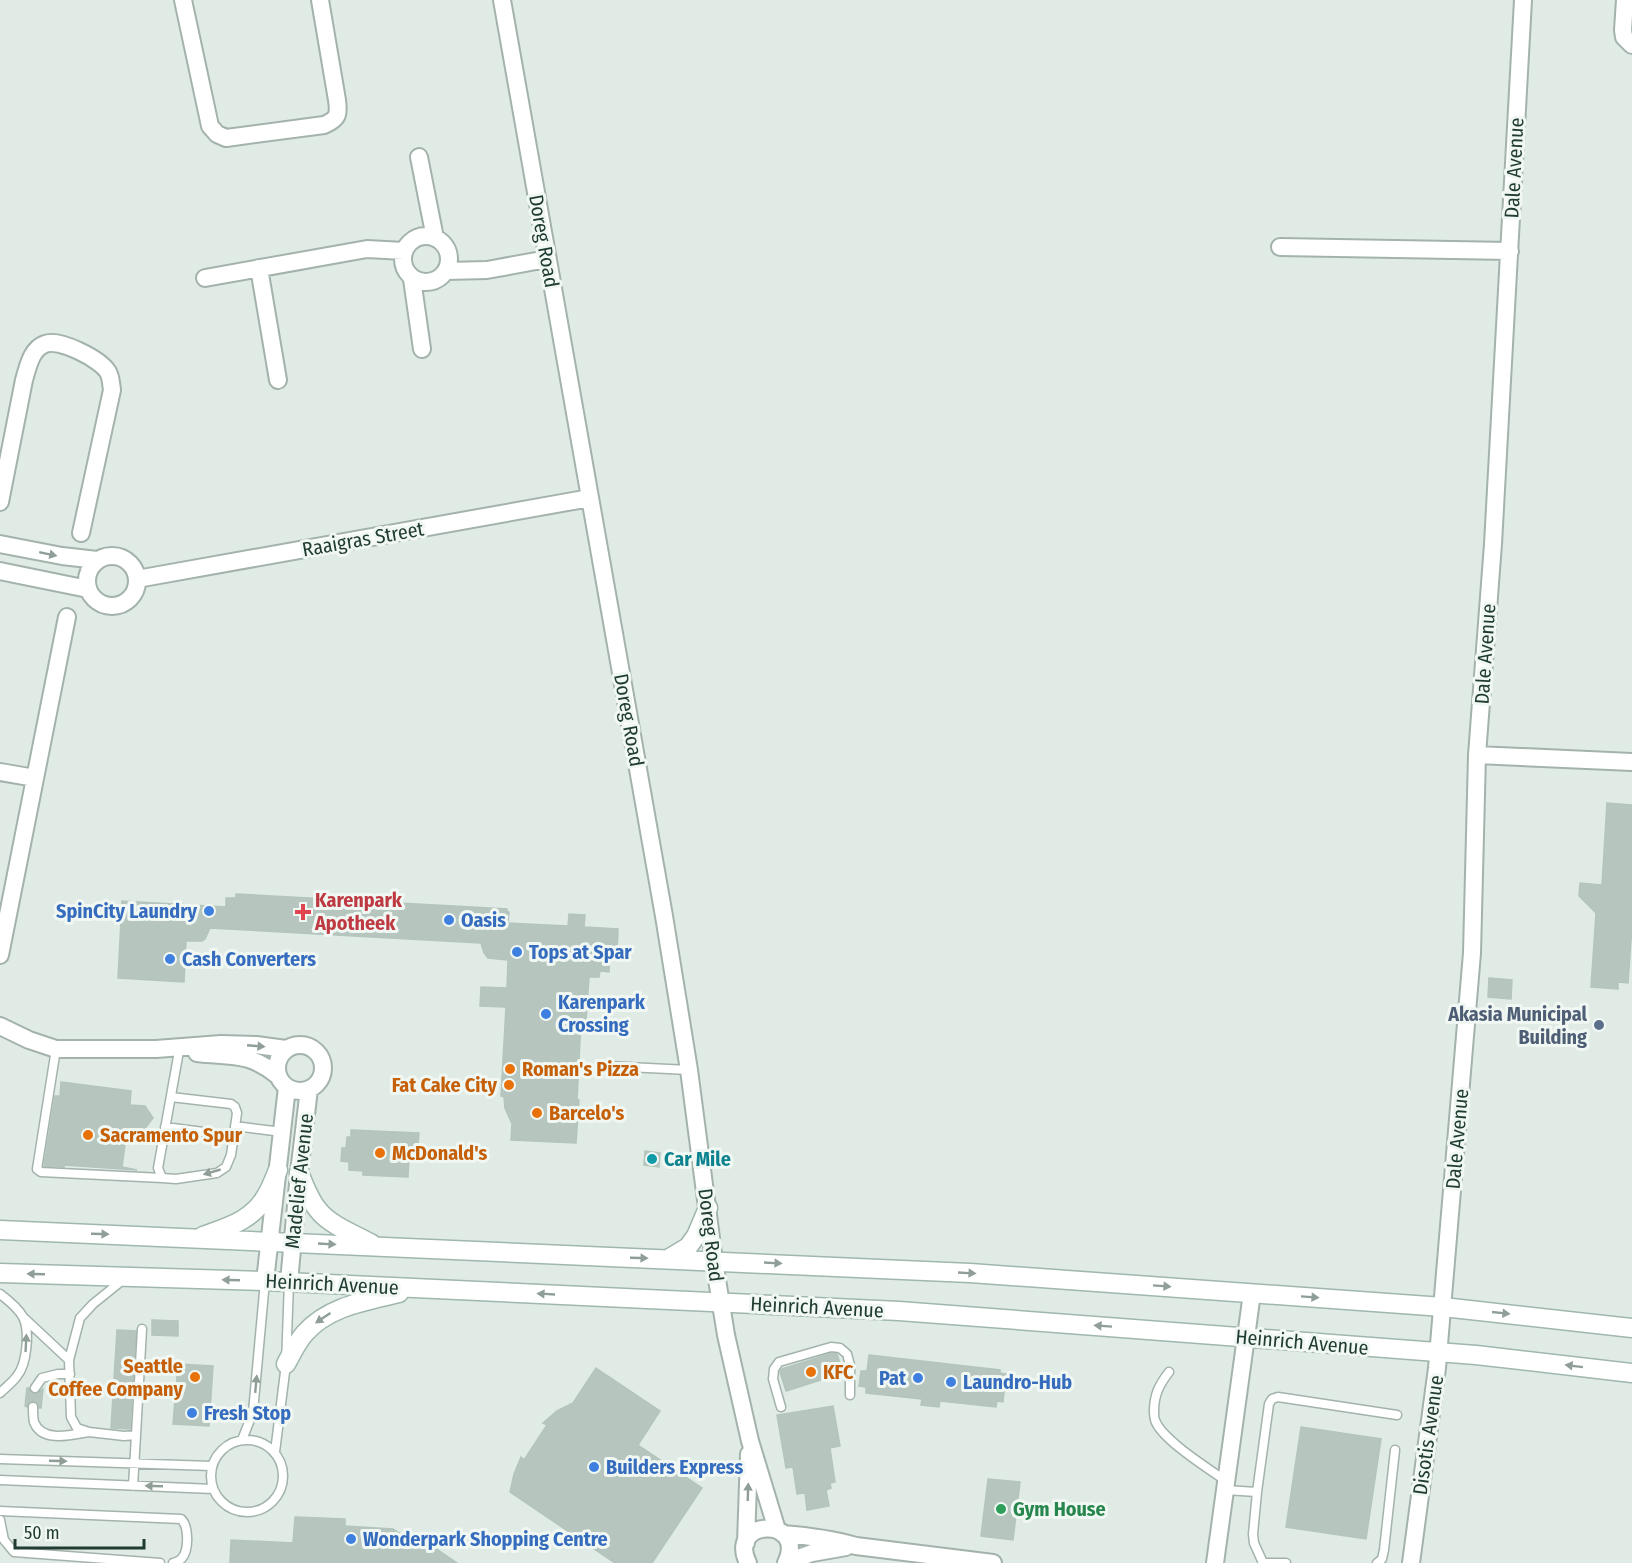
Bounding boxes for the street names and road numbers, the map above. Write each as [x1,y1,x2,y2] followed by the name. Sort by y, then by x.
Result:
[1499,117,1529,219] street label: Dale Avenue
[524,193,564,289] street label: Doreg Road
[300,516,426,562] street label: Raaigras Street
[1470,603,1500,705] street label: Dale Avenue
[609,672,649,768] street label: Doreg Road
[1441,1088,1473,1190] street label: Dale Avenue
[280,1112,318,1250] street label: Madelief Avenue
[693,1187,729,1283] street label: Doreg Road
[265,1269,399,1299] street label: Heinrich Avenue
[750,1292,884,1322] street label: Heinrich Avenue
[1234,1324,1370,1360] street label: Heinrich Avenue
[1408,1374,1448,1496] street label: Disotis Avenue

